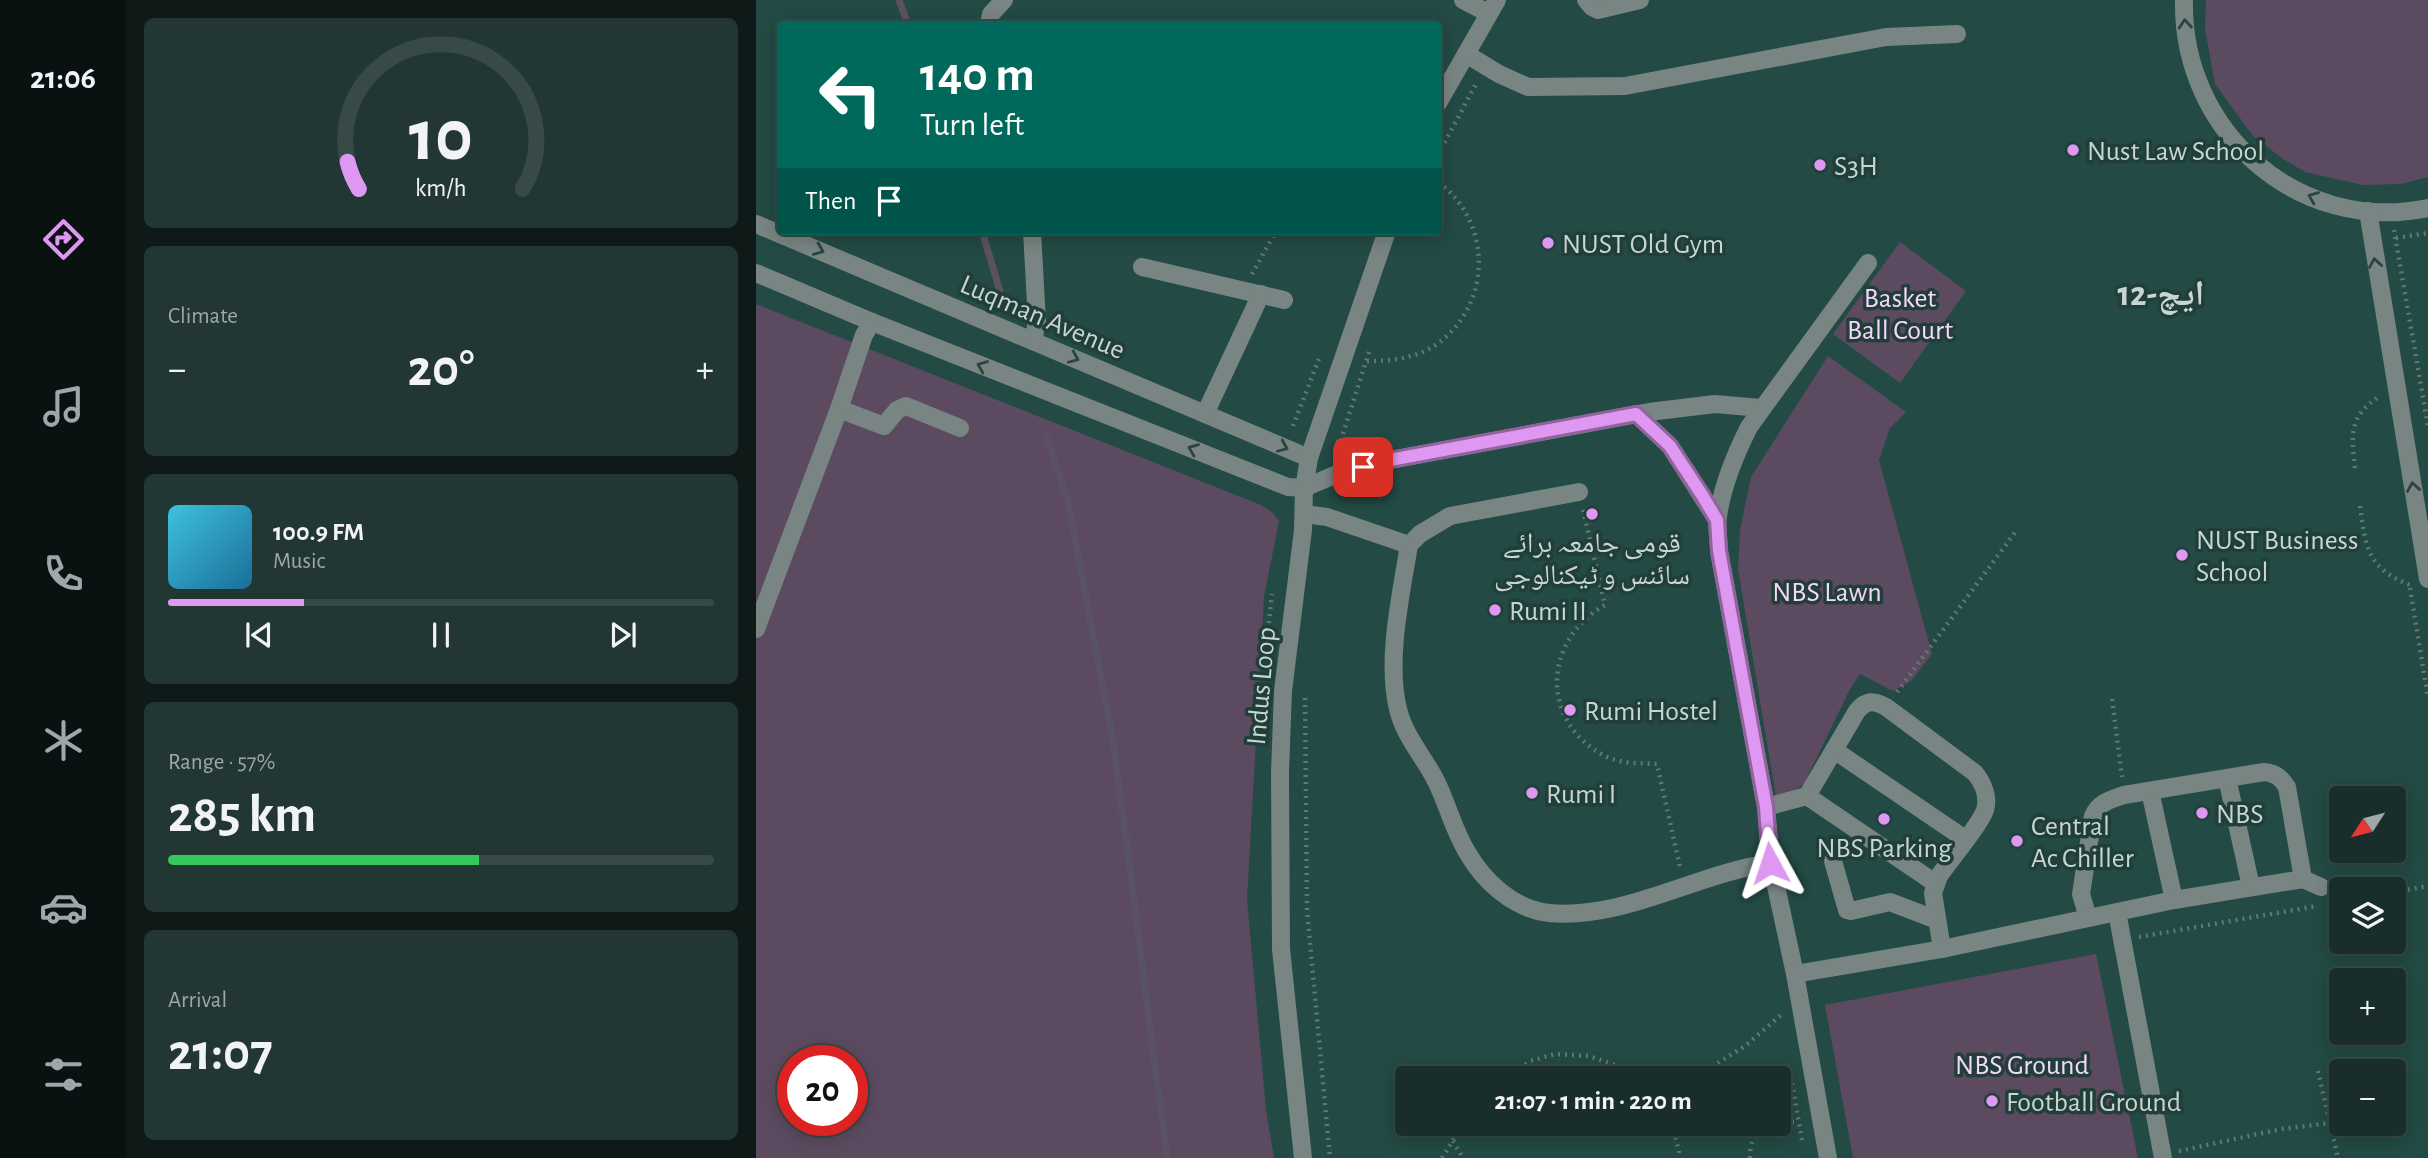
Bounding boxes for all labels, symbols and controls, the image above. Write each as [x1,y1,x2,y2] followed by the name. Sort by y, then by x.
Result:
[2178,18,2193,29] one-way arrow
[805,49,896,140] icon: left
[920,51,1035,100] text: 140 m
[30,62,96,94] text: 21:06
[409,101,473,174] text: 10
[920,109,1024,141] text: Turn left
[2087,138,2264,166] place label: Nust Law School
[2065,142,2081,158] marker: Nust Law School
[1834,153,1878,181] place label: S3H
[1812,157,1828,173] marker: S3H
[415,176,467,201] text: km/h
[870,182,908,220] icon: arrive
[805,188,856,214] text: Then
[2308,192,2320,206] one-way arrow
[39,215,88,264] icon: directions
[1562,231,1724,259] place label: NUST Old Gym
[1540,235,1556,251] marker: NUST Old Gym
[812,242,824,256] one-way arrow
[2368,257,2383,269] one-way arrow
[956,271,1129,365] street label: Luqman Avenue
[2117,277,2205,316] district label: ایچ-12
[1847,285,1953,345] park label: Basket Ball Court
[168,305,238,328] text: Climate
[408,343,474,395] text: 20°
[1067,350,1079,364] one-way arrow
[168,351,186,389] text: −
[696,351,714,389] text: +
[977,360,989,374] one-way arrow
[39,382,88,431] icon: music
[1333,437,1393,497] pin
[1276,439,1288,453] one-way arrow
[1188,444,1200,458] one-way arrow
[1344,448,1382,486] icon: arrive
[2406,481,2421,493] one-way arrow
[1584,506,1600,522] marker: قومی جامعہ برائے سائنس و ٹیکنالوجی
[273,519,364,545] text: 100.9 FM
[2196,527,2358,587] place label: NUST Business School
[1494,530,1690,592] place label: قومی جامعہ برائے سائنس و ٹیکنالوجی
[2174,547,2190,563] marker: NUST Business School
[39,549,88,598] icon: phone
[273,550,325,573] text: Music
[1772,579,1882,607] park label: NBS Lawn
[1509,598,1587,626] place label: Rumi II
[1487,602,1503,618] marker: Rumi II
[240,616,278,654] icon: previous
[422,616,460,654] icon: pause
[604,616,642,654] icon: next
[1243,626,1281,746] street label: Indus Loop
[1584,698,1718,726] place label: Rumi Hostel
[1562,702,1578,718] marker: Rumi Hostel
[39,716,88,765] icon: climate
[168,751,275,774] text: Range · 57%
[1546,781,1616,809] place label: Rumi I
[1524,785,1540,801] marker: Rumi I
[2329,786,2406,863] north arrow
[2329,786,2406,1136] map controls
[168,789,316,841] text: 285 km
[2216,801,2263,829] place label: NBS
[2194,805,2210,821] marker: NBS
[1876,811,1892,827] marker: NBS Parking
[2031,813,2134,873] place label: Central Ac Chiller
[1733,826,1807,900] position arrow
[2009,833,2025,849] marker: Central Ac Chiller
[1816,835,1952,863] place label: NBS Parking
[2329,877,2406,954] button: layers
[39,883,88,932] icon: car
[2329,968,2406,1045] button: +
[168,989,227,1012] text: Arrival
[168,1027,273,1079] text: 21:07
[777,1045,868,1136] speed limit sign: 20
[39,1050,88,1099] icon: filters
[1955,1052,2089,1080] park label: NBS Ground
[2329,1059,2406,1136] button: −
[1494,1088,1692,1114] text: 21:07 · 1 min · 220 m
[2006,1089,2181,1117] place label: Football Ground
[1984,1093,2000,1109] marker: Football Ground

